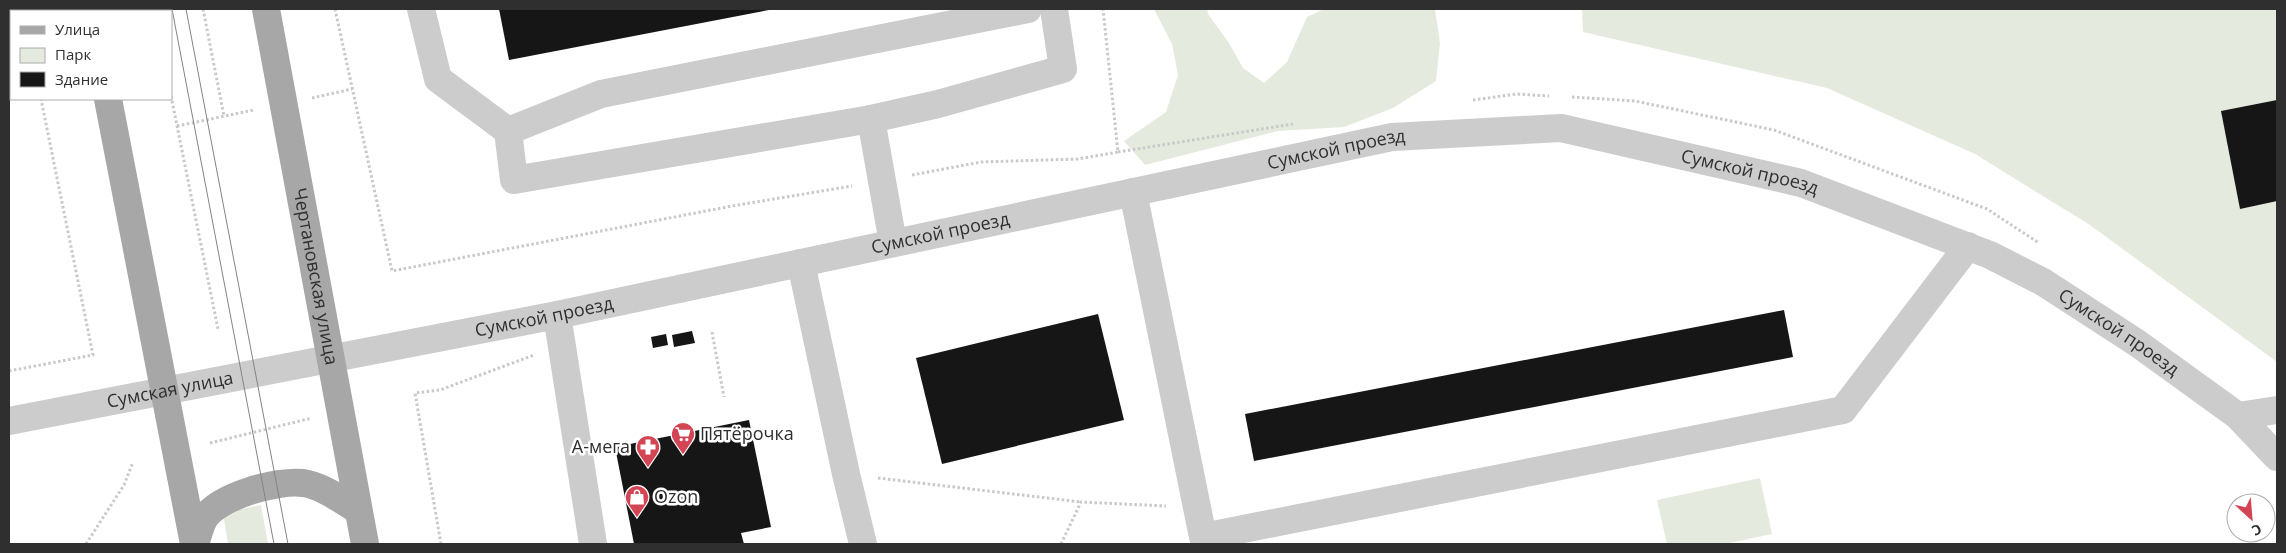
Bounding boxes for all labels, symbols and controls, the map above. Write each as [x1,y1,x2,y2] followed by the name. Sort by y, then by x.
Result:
[10,10,172,100] legend
[55,19,100,39] text: Улица
[55,44,91,64] text: Парк
[55,69,108,89] text: Здание
[1265,123,1406,174] street label: Сумской проезд
[1679,143,1822,200] street label: Сумской проезд
[288,186,345,367] street label: Чертановская улица
[869,206,1011,259] street label: Сумской проезд
[2054,282,2184,381] street label: Сумской проезд
[473,290,615,342] street label: Сумской проезд
[105,365,235,413] street label: Сумская улица
[670,421,696,455] supermarket icon: Пятёрочка
[700,421,794,445] place label: Пятёрочка
[572,434,630,458] place label: А-мега
[635,434,661,468] pharmacy icon: А-мега
[624,484,650,518] shop icon: Ozon
[654,484,698,508] place label: Ozon
[2226,493,2276,543] north arrow
[2249,520,2265,541] text: С

